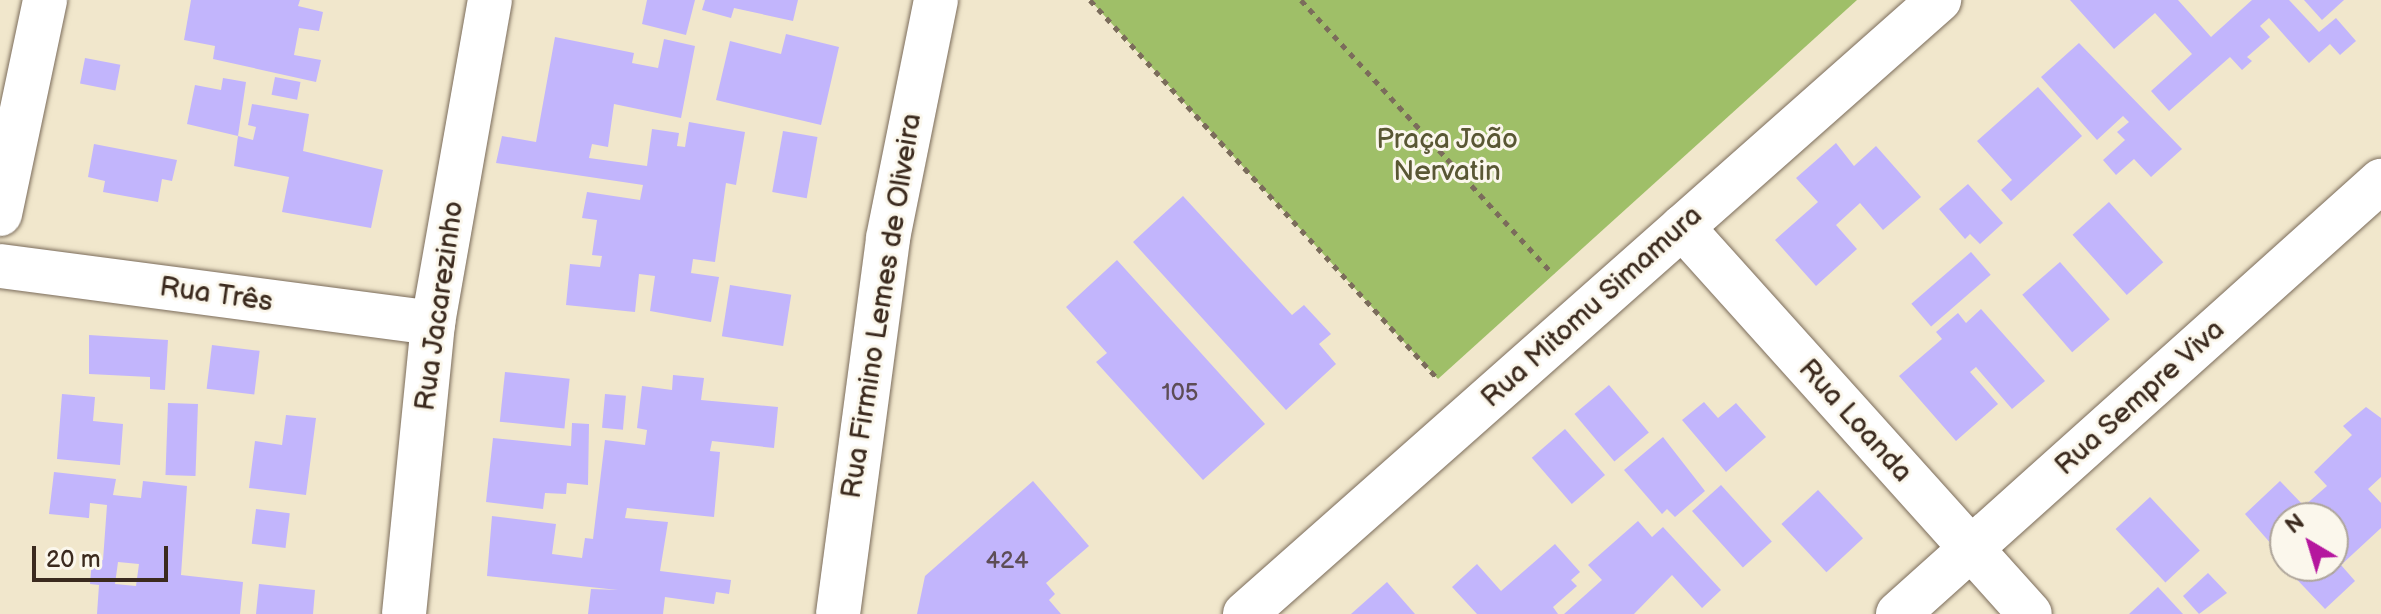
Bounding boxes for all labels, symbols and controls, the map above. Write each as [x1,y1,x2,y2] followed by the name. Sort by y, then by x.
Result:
[835,111,929,501] street label: Rua Firmino Lemes de Oliveira
[1375,123,1519,189] park label: Praça João Nervatin
[409,198,471,414] street label: Rua Jacarezinho
[1475,199,1709,415] street label: Rua Mitomu Simamura
[157,270,275,320] street label: Rua Três
[2048,313,2232,483] street label: Rua Sempre Viva
[1791,353,1919,489] street label: Rua Loanda
[1161,379,1199,407] house number: 105
[2269,502,2349,582] north arrow
[2280,509,2310,540] text: N
[36,530,172,580] scale bar
[46,545,101,574] text: 20 m
[985,547,1029,575] house number: 424

